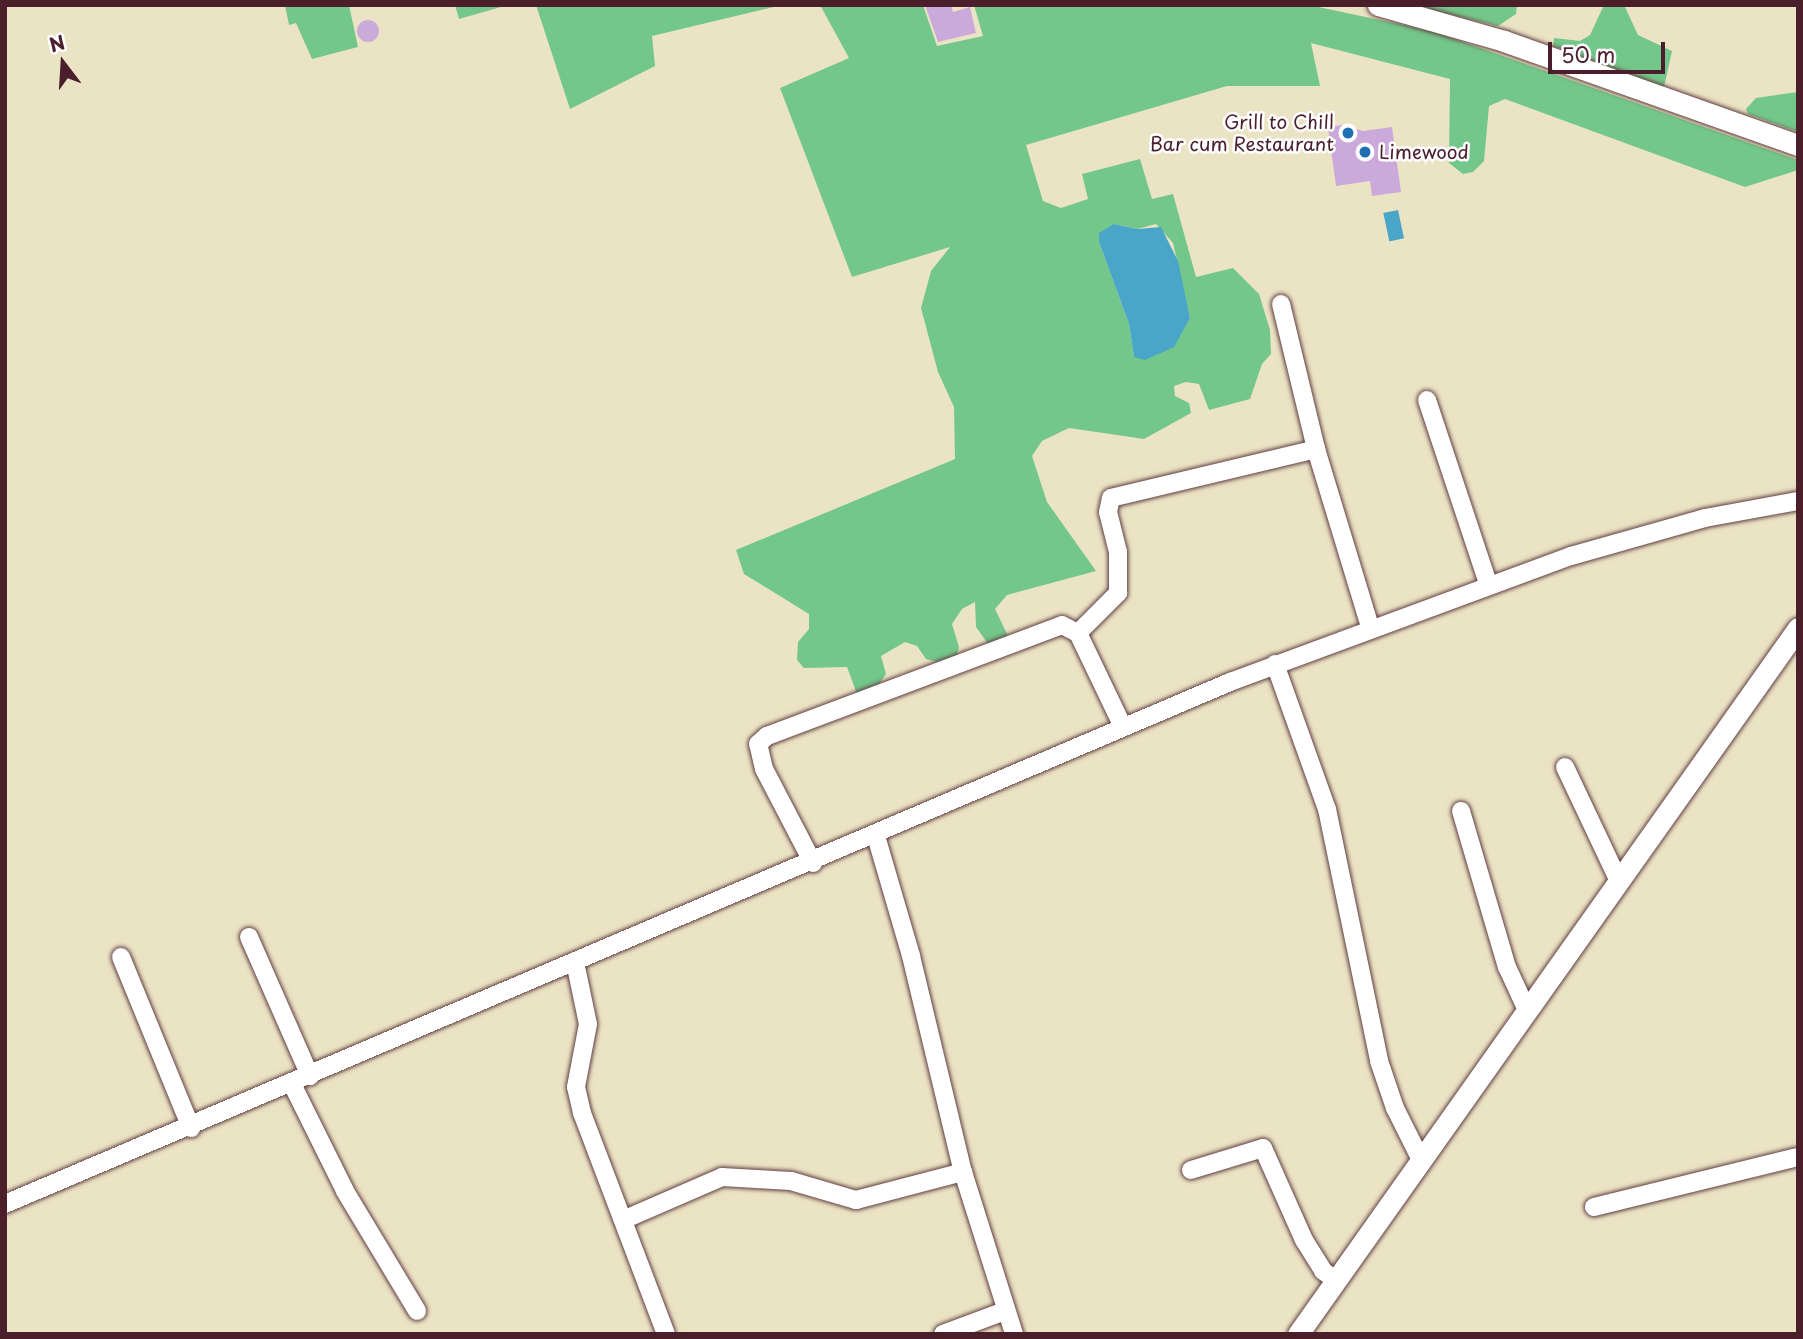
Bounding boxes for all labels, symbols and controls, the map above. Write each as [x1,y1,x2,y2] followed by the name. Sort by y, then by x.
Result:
[46,27,68,59] text: N
[28,28,98,98] north arrow
[1551,28,1668,72] scale bar
[1561,38,1615,70] text: 50 m
[1150,111,1334,155] place label: Grill to Chill Bar cum Restaurant
[1340,125,1356,141] marker: Grill to Chill Bar cum Restaurant
[1379,141,1469,163] place label: Limewood
[1357,144,1373,160] marker: Limewood

